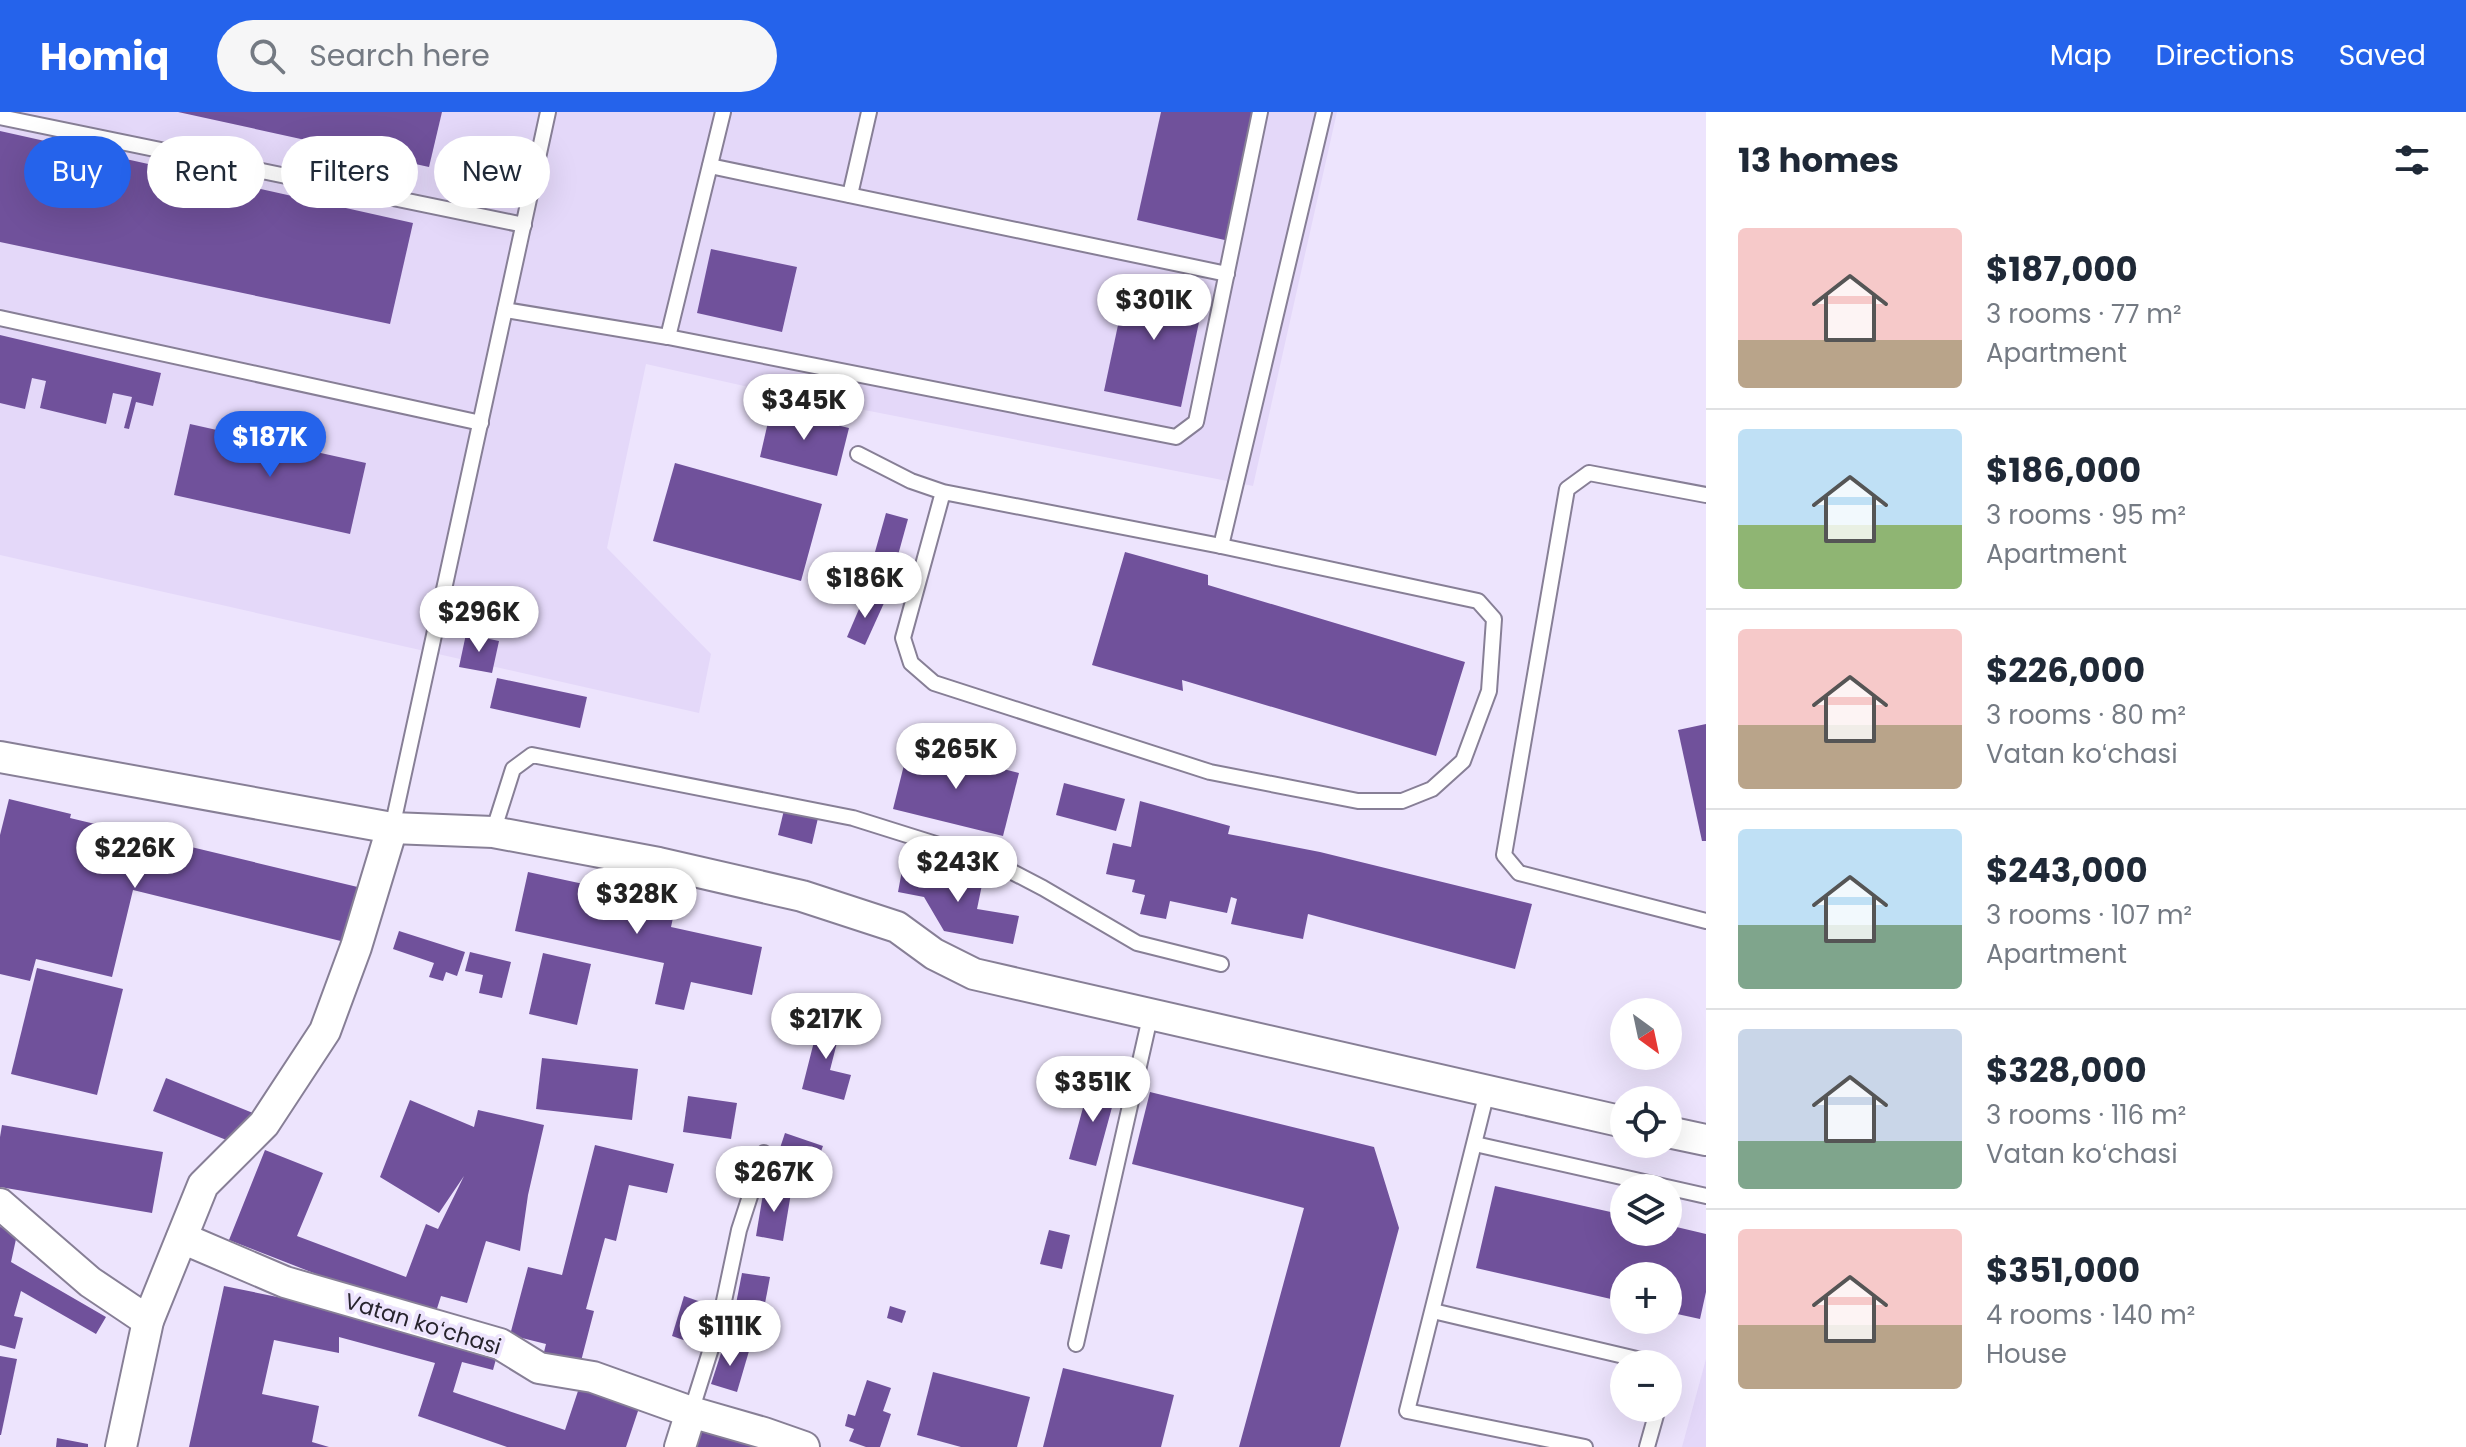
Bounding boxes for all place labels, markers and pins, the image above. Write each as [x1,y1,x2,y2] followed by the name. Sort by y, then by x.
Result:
[1098,274,1210,342] pin: $301K
[748,374,860,442] pin: $345K
[214,411,326,479] pin: $187K
[809,552,921,620] pin: $186K
[423,586,535,654] pin: $296K
[900,723,1012,791] pin: $265K
[79,822,191,890] pin: $226K
[902,836,1014,904] pin: $243K
[581,868,693,936] pin: $328K
[770,993,882,1061] pin: $217K
[1037,1056,1149,1124] pin: $351K
[718,1146,830,1214] pin: $267K
[674,1300,786,1368] pin: $111K

